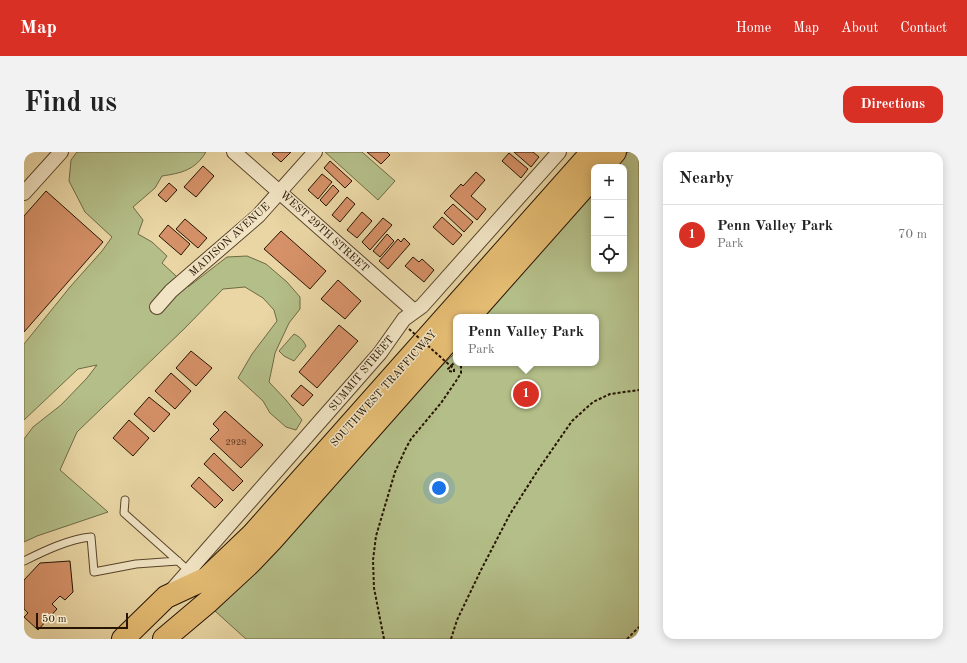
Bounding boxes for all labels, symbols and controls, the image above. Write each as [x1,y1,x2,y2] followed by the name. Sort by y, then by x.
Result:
[20,19,57,38] text: Map
[736,21,771,35] text: Home
[793,21,819,35] text: Map
[841,21,878,35] text: About
[900,21,947,35] text: Contact
[843,86,943,123] button: Directions
[24,90,117,118] text: Find us
[591,164,627,272] map controls
[591,164,627,200] button: +
[679,170,734,187] text: Nearby
[278,190,371,275] street label: WEST 29TH STREET
[591,200,627,236] button: −
[188,201,272,279] street label: MADISON AVENUE
[717,219,833,234] text: Penn Valley Park
[688,228,696,241] text: 1
[898,228,927,241] text: 70 m
[591,236,627,272] button: locate
[717,237,744,250] text: Park
[453,314,599,366] popup
[468,325,584,340] text: Penn Valley Park
[329,329,439,449] street label: SOUTHWEST TRAFFICWAY
[328,334,397,414] street label: SUMMIT STREET
[468,343,495,356] text: Park
[513,379,539,409] pin: 1
[226,438,246,447] house number: 2928
[429,478,449,498] your location
[36,611,128,630] scale bar
[42,614,67,625] text: 50 m

